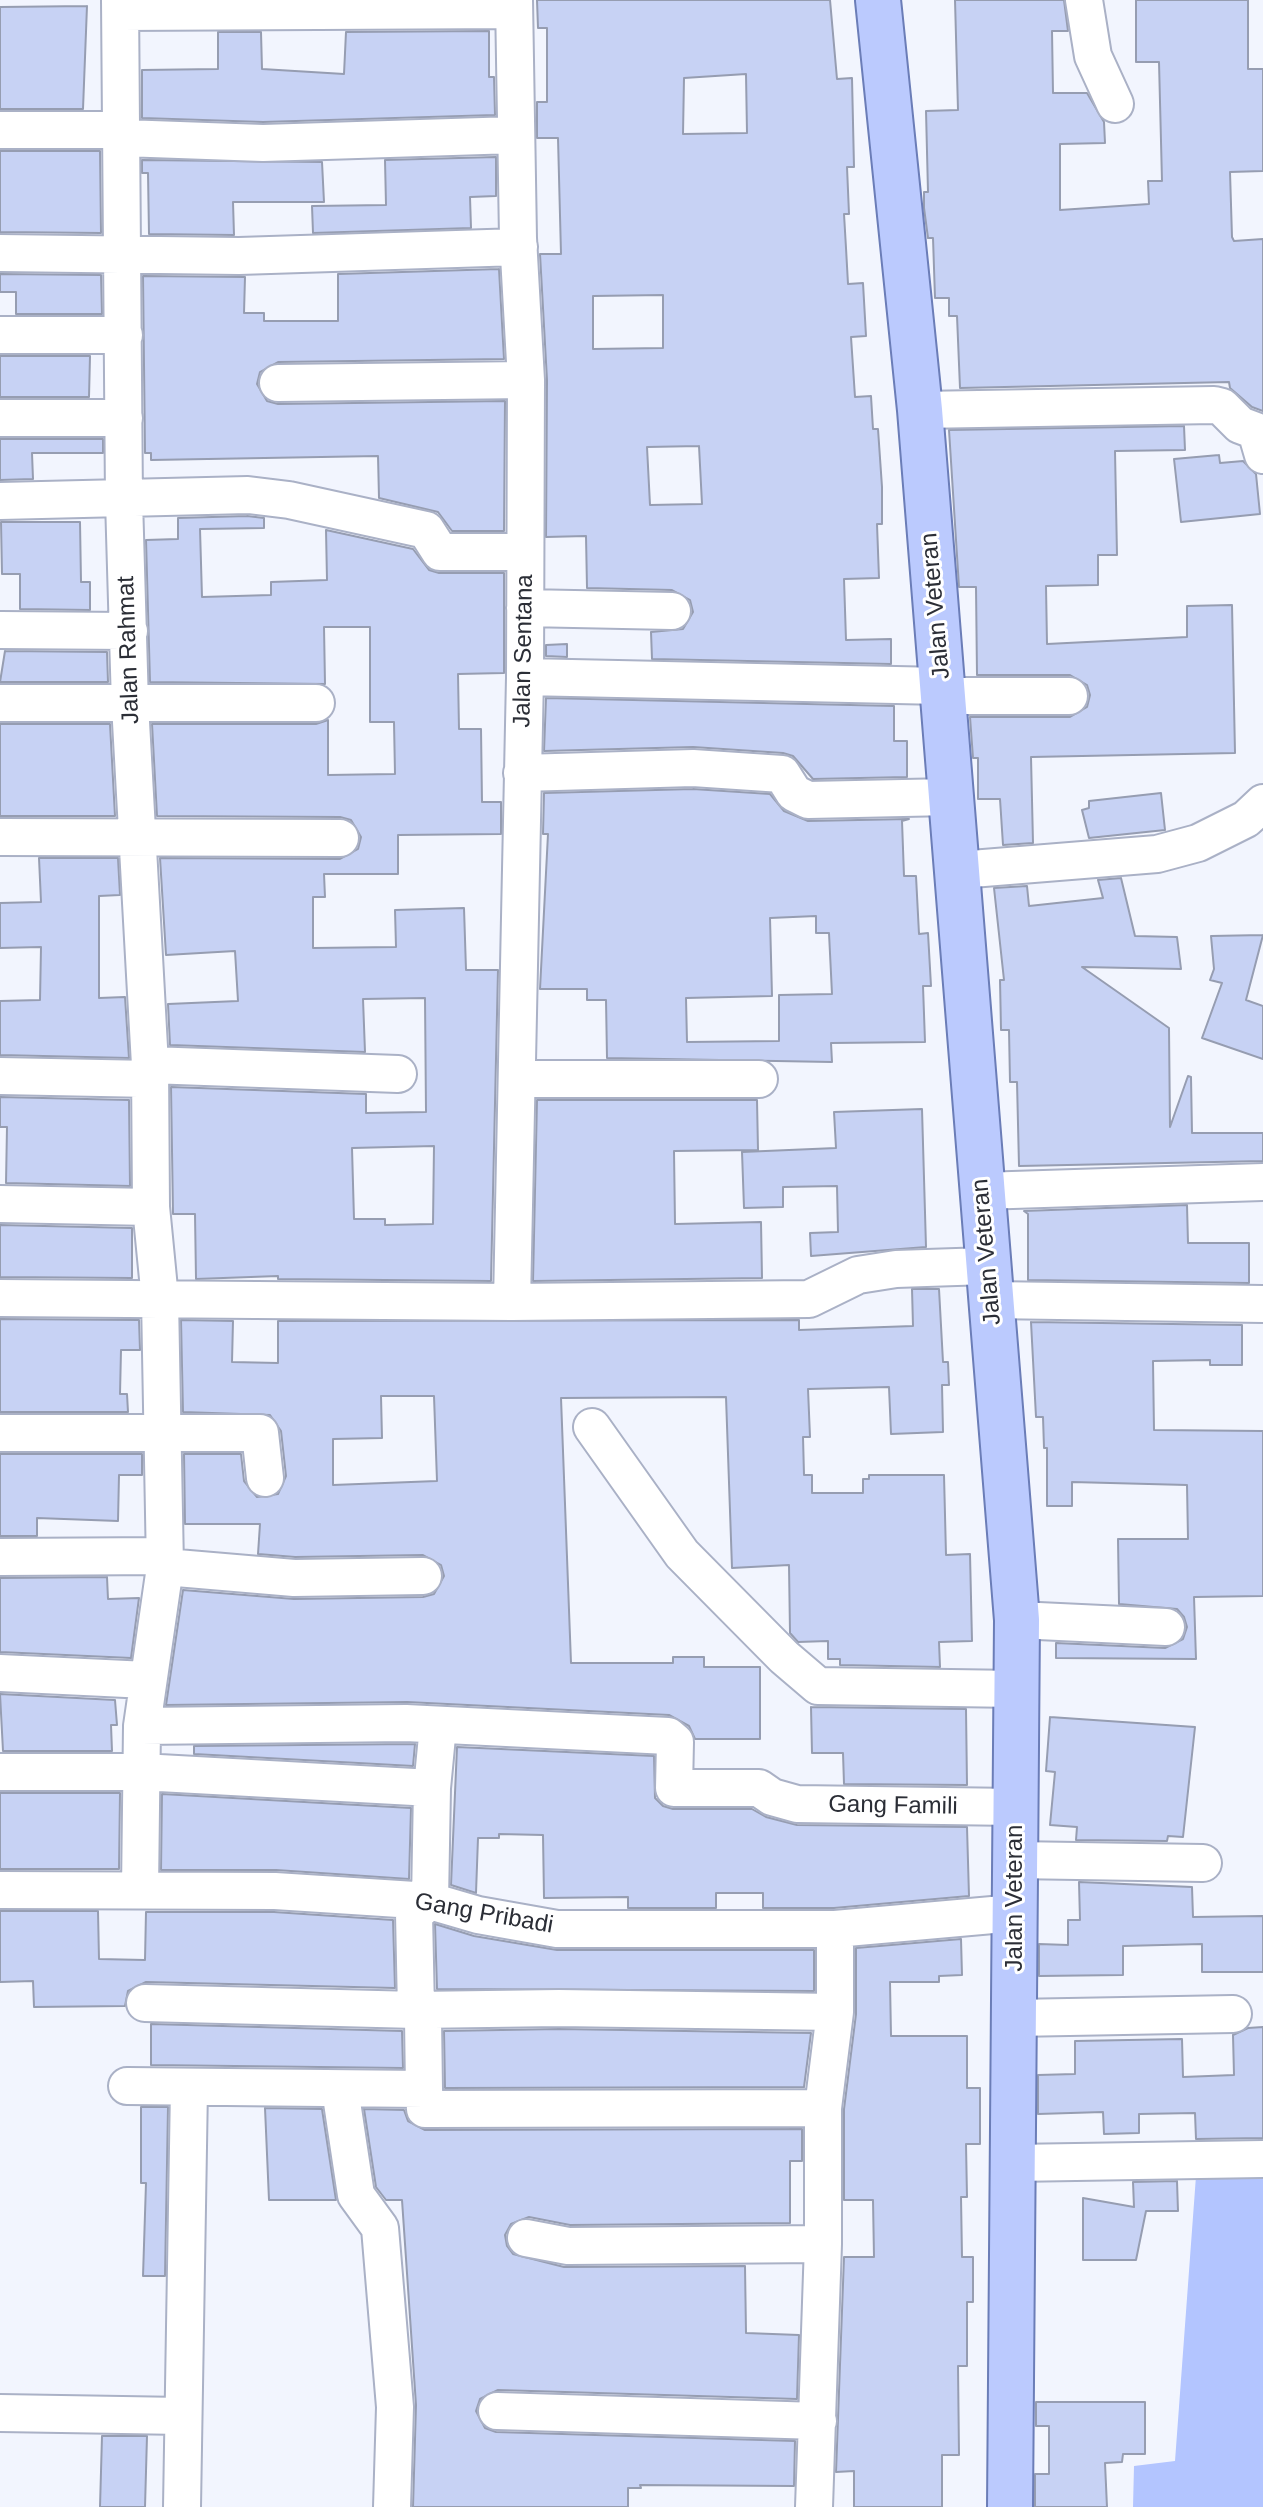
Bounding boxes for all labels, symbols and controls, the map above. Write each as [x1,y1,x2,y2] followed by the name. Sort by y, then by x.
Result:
[915,532,957,680] street label: Jalan Veteran
[508,574,540,728] street label: Jalan Sentana
[112,576,146,724] street label: Jalan Rahmat
[966,1178,1008,1326] street label: Jalan Veteran
[828,1790,958,1822] street label: Gang Famili
[1001,1825,1029,1971] street label: Jalan Veteran
[413,1888,555,1940] street label: Gang Pribadi

